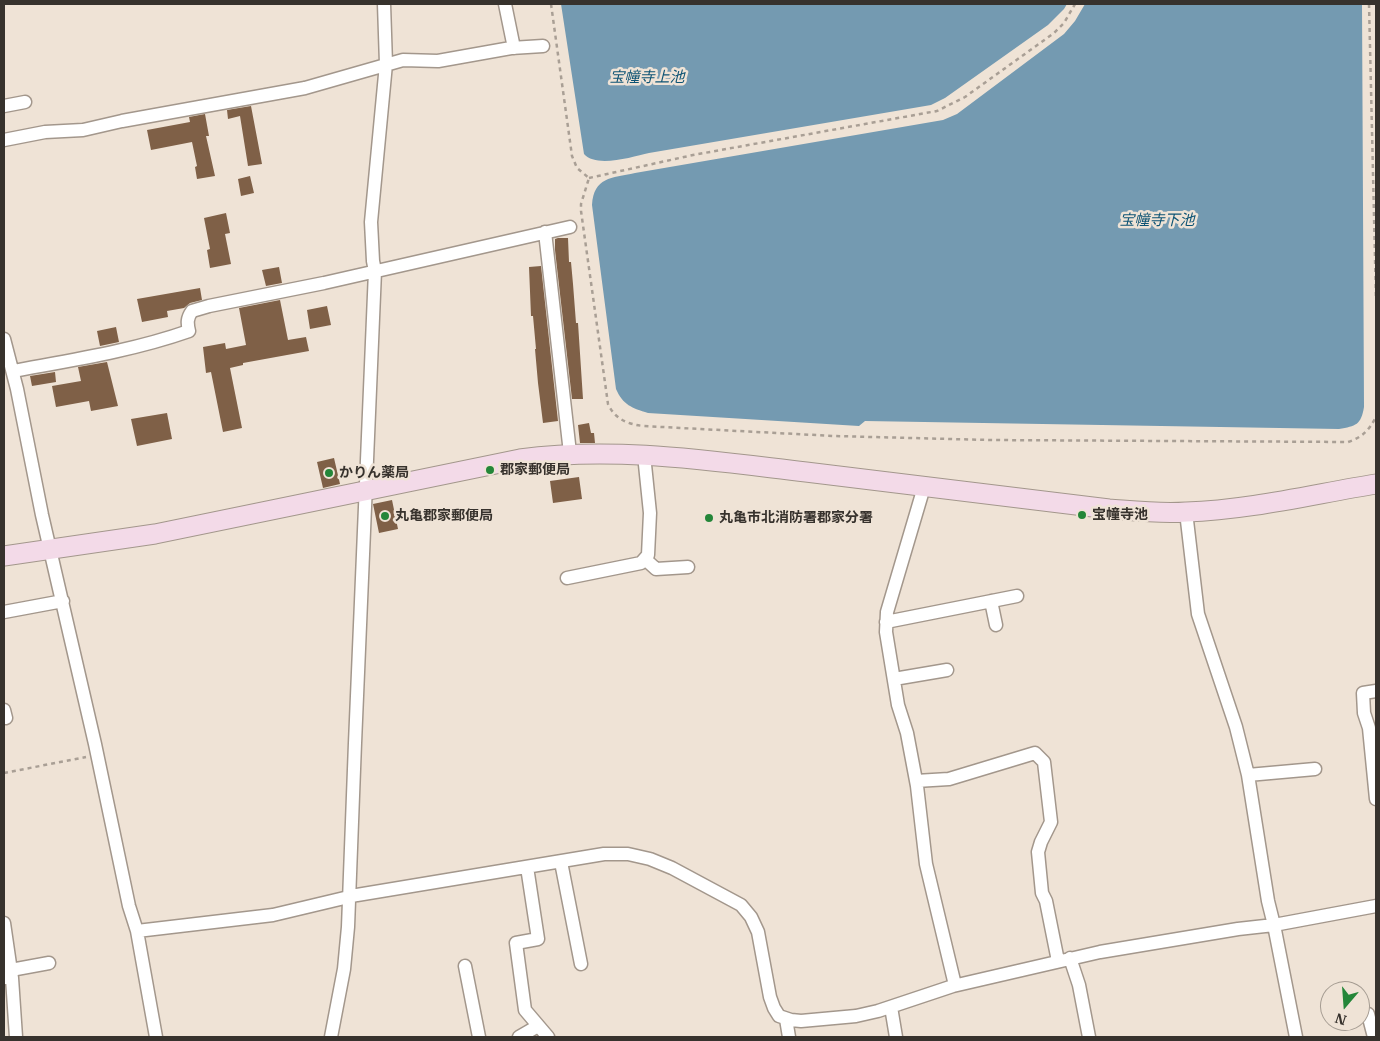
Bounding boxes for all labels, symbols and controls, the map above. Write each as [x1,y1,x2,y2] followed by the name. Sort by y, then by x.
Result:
[610,69,684,87] water label: 宝幢寺上池
[1120,212,1194,230] water label: 宝幢寺下池
[500,462,570,478] place label: 郡家郵便局
[484,464,496,476] marker: 郡家郵便局
[339,465,409,481] place label: かりん薬局
[323,467,335,479] marker: かりん薬局
[1092,507,1148,523] place label: 宝幢寺池
[395,508,493,524] place label: 丸亀郡家郵便局
[1076,509,1088,521] marker: 宝幢寺池
[379,510,391,522] marker: 丸亀郡家郵便局
[719,510,873,526] place label: 丸亀市北消防署郡家分署
[703,512,715,524] marker: 丸亀市北消防署郡家分署
[1320,981,1370,1031] north arrow
[1333,1009,1349,1030] text: N

